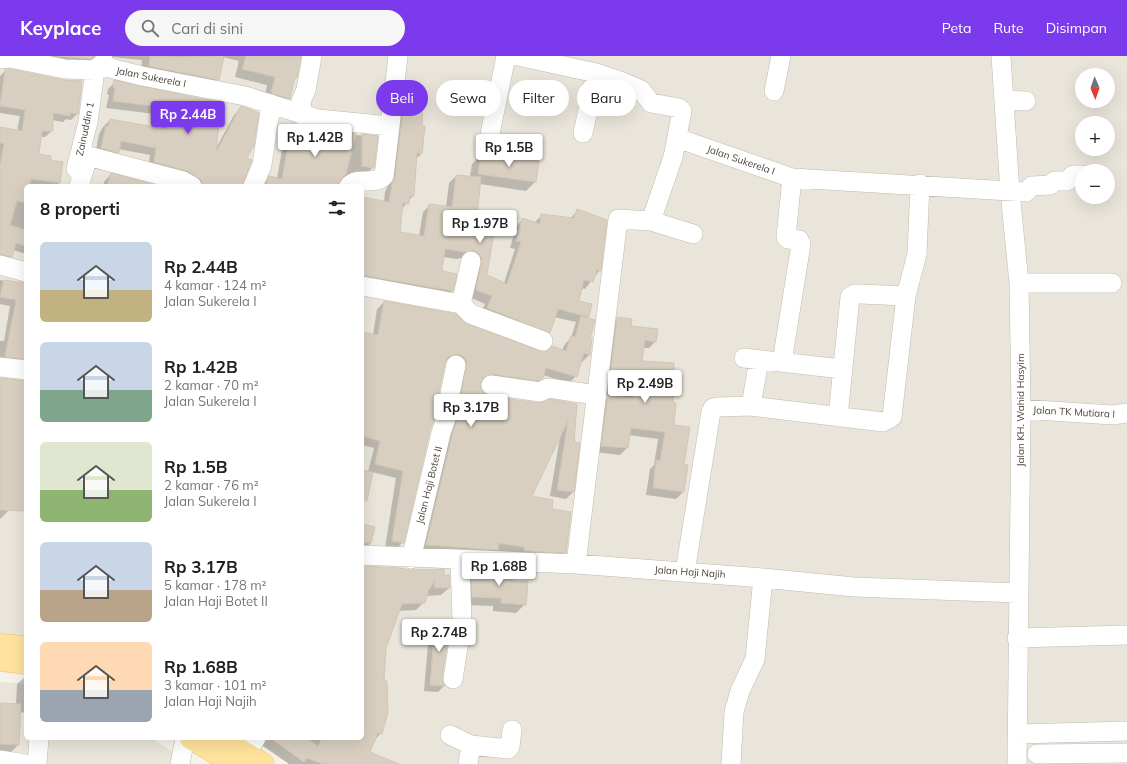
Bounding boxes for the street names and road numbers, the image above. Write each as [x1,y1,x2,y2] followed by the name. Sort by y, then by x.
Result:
[115,64,187,90] street label: Jalan Sukerela I
[73,101,97,157] street label: Zainuddin 1
[705,142,777,178] street label: Jalan Sukerela I
[1014,353,1027,467] street label: Jalan KH. Wahid Hasyim
[1033,403,1115,421] street label: Jalan TK Mutiara I
[413,445,445,525] street label: Jalan Haji Botet II
[654,563,726,581] street label: Jalan Haji Najih

